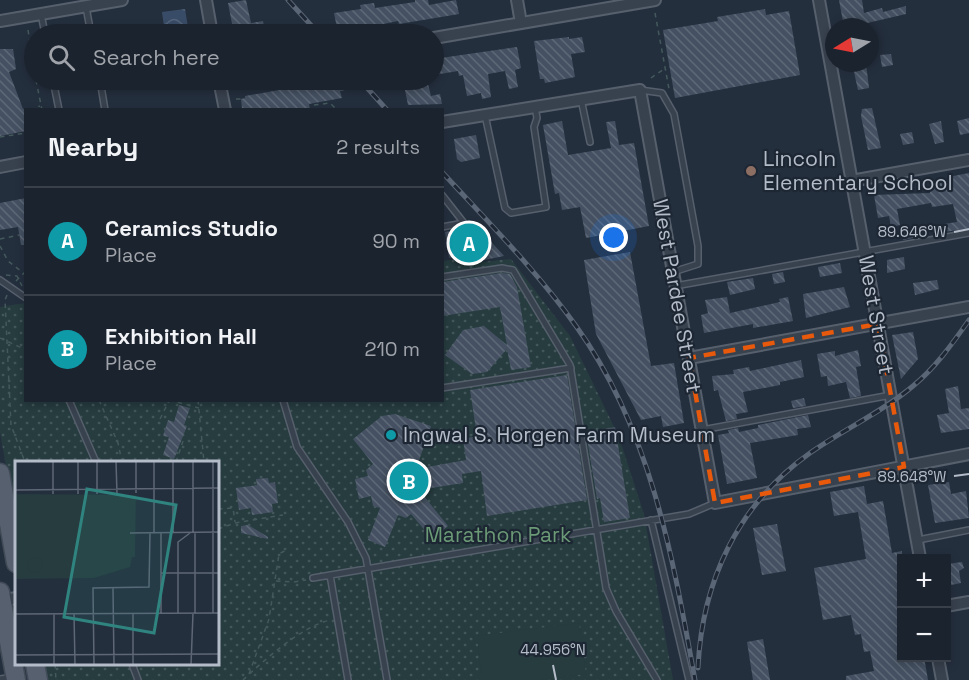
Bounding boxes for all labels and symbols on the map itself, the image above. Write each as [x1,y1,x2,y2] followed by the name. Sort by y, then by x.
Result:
[825,18,879,72] north arrow
[763,145,953,196] place label: Lincoln Elementary School
[744,164,758,178] marker: Lincoln Elementary School
[647,197,708,395] street label: West Pardee Street
[450,220,488,266] pin: A
[878,222,946,241] text: 89.646°W
[599,223,628,252] your location
[853,253,900,377] street label: West Street
[403,421,715,448] place label: Ingwal S. Horgen Farm Museum
[384,428,398,442] marker: Ingwal S. Horgen Farm Museum
[390,458,428,504] pin: B
[15,461,219,665] inset map
[878,467,946,486] text: 89.648°W
[425,521,571,548] park label: Marathon Park
[520,640,586,659] text: 44.956°N

